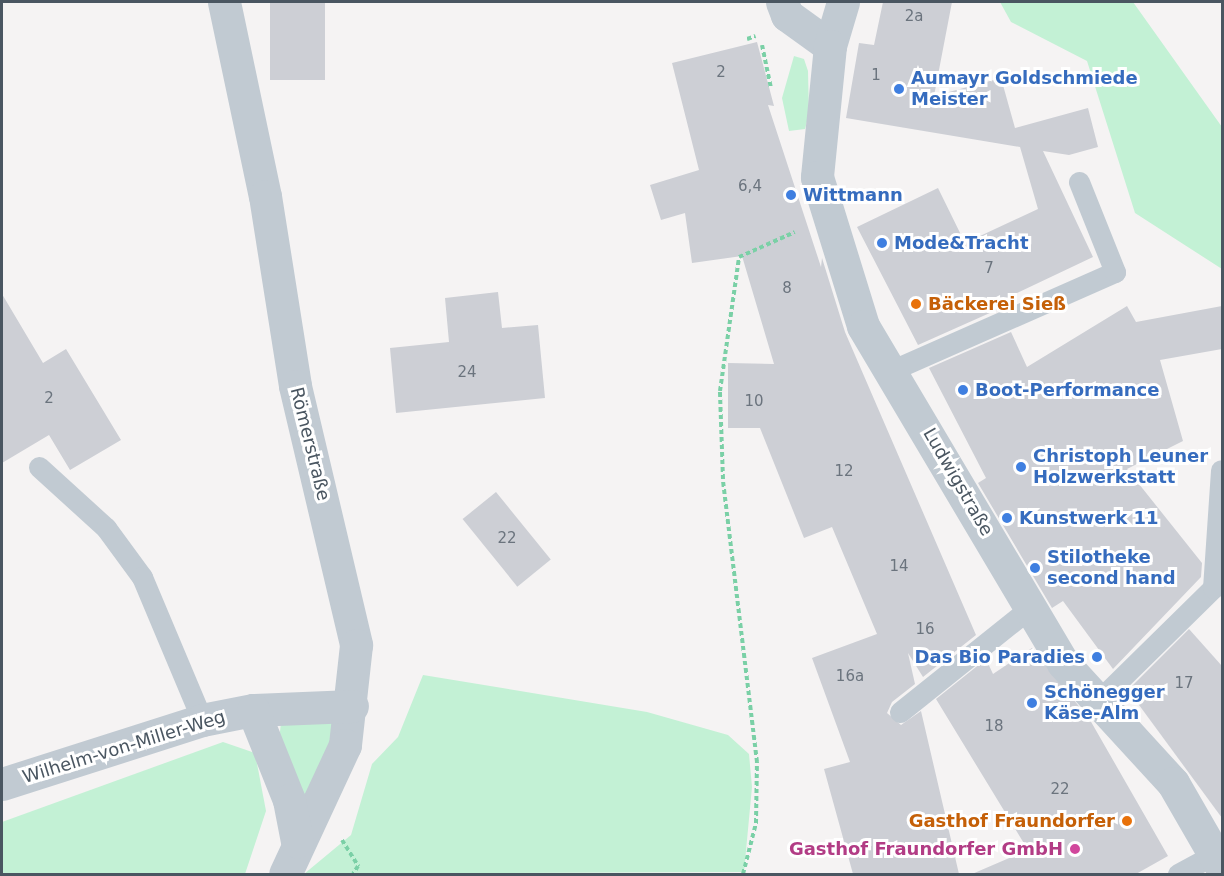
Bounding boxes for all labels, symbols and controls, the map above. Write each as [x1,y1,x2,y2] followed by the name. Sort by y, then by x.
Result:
[905,8,923,26] house number: 2a
[716,64,726,82] house number: 2
[871,67,881,85] house number: 1
[911,68,1138,110] place label: Aumayr Goldschmiede Meister
[892,82,906,96] marker: Aumayr Goldschmiede Meister
[738,178,762,196] house number: 6,4
[803,184,903,206] place label: Wittmann
[784,188,798,202] marker: Wittmann
[894,232,1028,254] place label: Mode&Tracht
[875,236,889,250] marker: Mode&Tracht
[984,260,994,278] house number: 7
[782,280,792,298] house number: 8
[928,293,1066,315] place label: Bäckerei Sieß
[909,297,923,311] marker: Bäckerei Sieß
[457,364,477,382] house number: 24
[975,379,1159,401] place label: Boot-Performance
[956,383,970,397] marker: Boot-Performance
[285,385,335,503] street label: Römerstraße
[44,390,54,408] house number: 2
[744,393,764,411] house number: 10
[918,424,998,540] street label: Ludwigstraße
[1033,446,1208,488] place label: Christoph Leuner Holzwerkstatt
[1014,460,1028,474] marker: Christoph Leuner Holzwerkstatt
[834,463,854,481] house number: 12
[1019,507,1159,529] place label: Kunstwerk 11
[1000,511,1014,525] marker: Kunstwerk 11
[497,530,517,548] house number: 22
[1047,547,1176,590] place label: Stilotheke second hand
[889,558,909,576] house number: 14
[1028,561,1042,575] marker: Stilotheke second hand
[915,621,935,639] house number: 16
[915,646,1085,668] place label: Das Bio Paradies
[1090,650,1104,664] marker: Das Bio Paradies
[836,668,864,686] house number: 16a
[1174,675,1194,693] house number: 17
[1044,682,1165,724] place label: Schönegger Käse-Alm
[1025,696,1039,710] marker: Schönegger Käse-Alm
[20,706,228,788] street label: Wilhelm-von-Miller-Weg
[984,718,1004,736] house number: 18
[1050,781,1070,799] house number: 22
[909,810,1115,832] place label: Gasthof Fraundorfer
[1120,814,1134,828] marker: Gasthof Fraundorfer
[789,838,1063,860] place label: Gasthof Fraundorfer GmbH
[1068,842,1082,856] marker: Gasthof Fraundorfer GmbH

